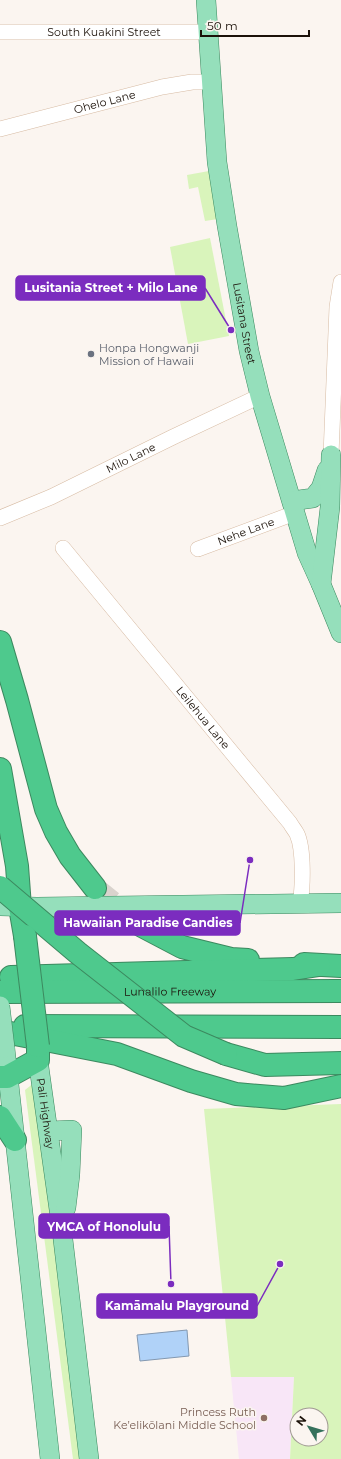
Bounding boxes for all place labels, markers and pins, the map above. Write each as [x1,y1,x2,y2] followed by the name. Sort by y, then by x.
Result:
[16,276,205,300] callout: Lusitania Street + Milo Lane
[99,341,199,368] place label: Honpa Hongwanji Mission of Hawaii
[86,349,96,359] marker: Honpa Hongwanji Mission of Hawaii
[55,911,240,935] callout: Hawaiian Paradise Candies
[39,1214,169,1238] callout: YMCA of Honolulu
[97,1294,257,1318] callout: Kamāmalu Playground
[113,1405,256,1432] place label: Princess Ruth Ke’elikōlani Middle School
[259,1413,269,1423] marker: Princess Ruth Ke’elikōlani Middle School

